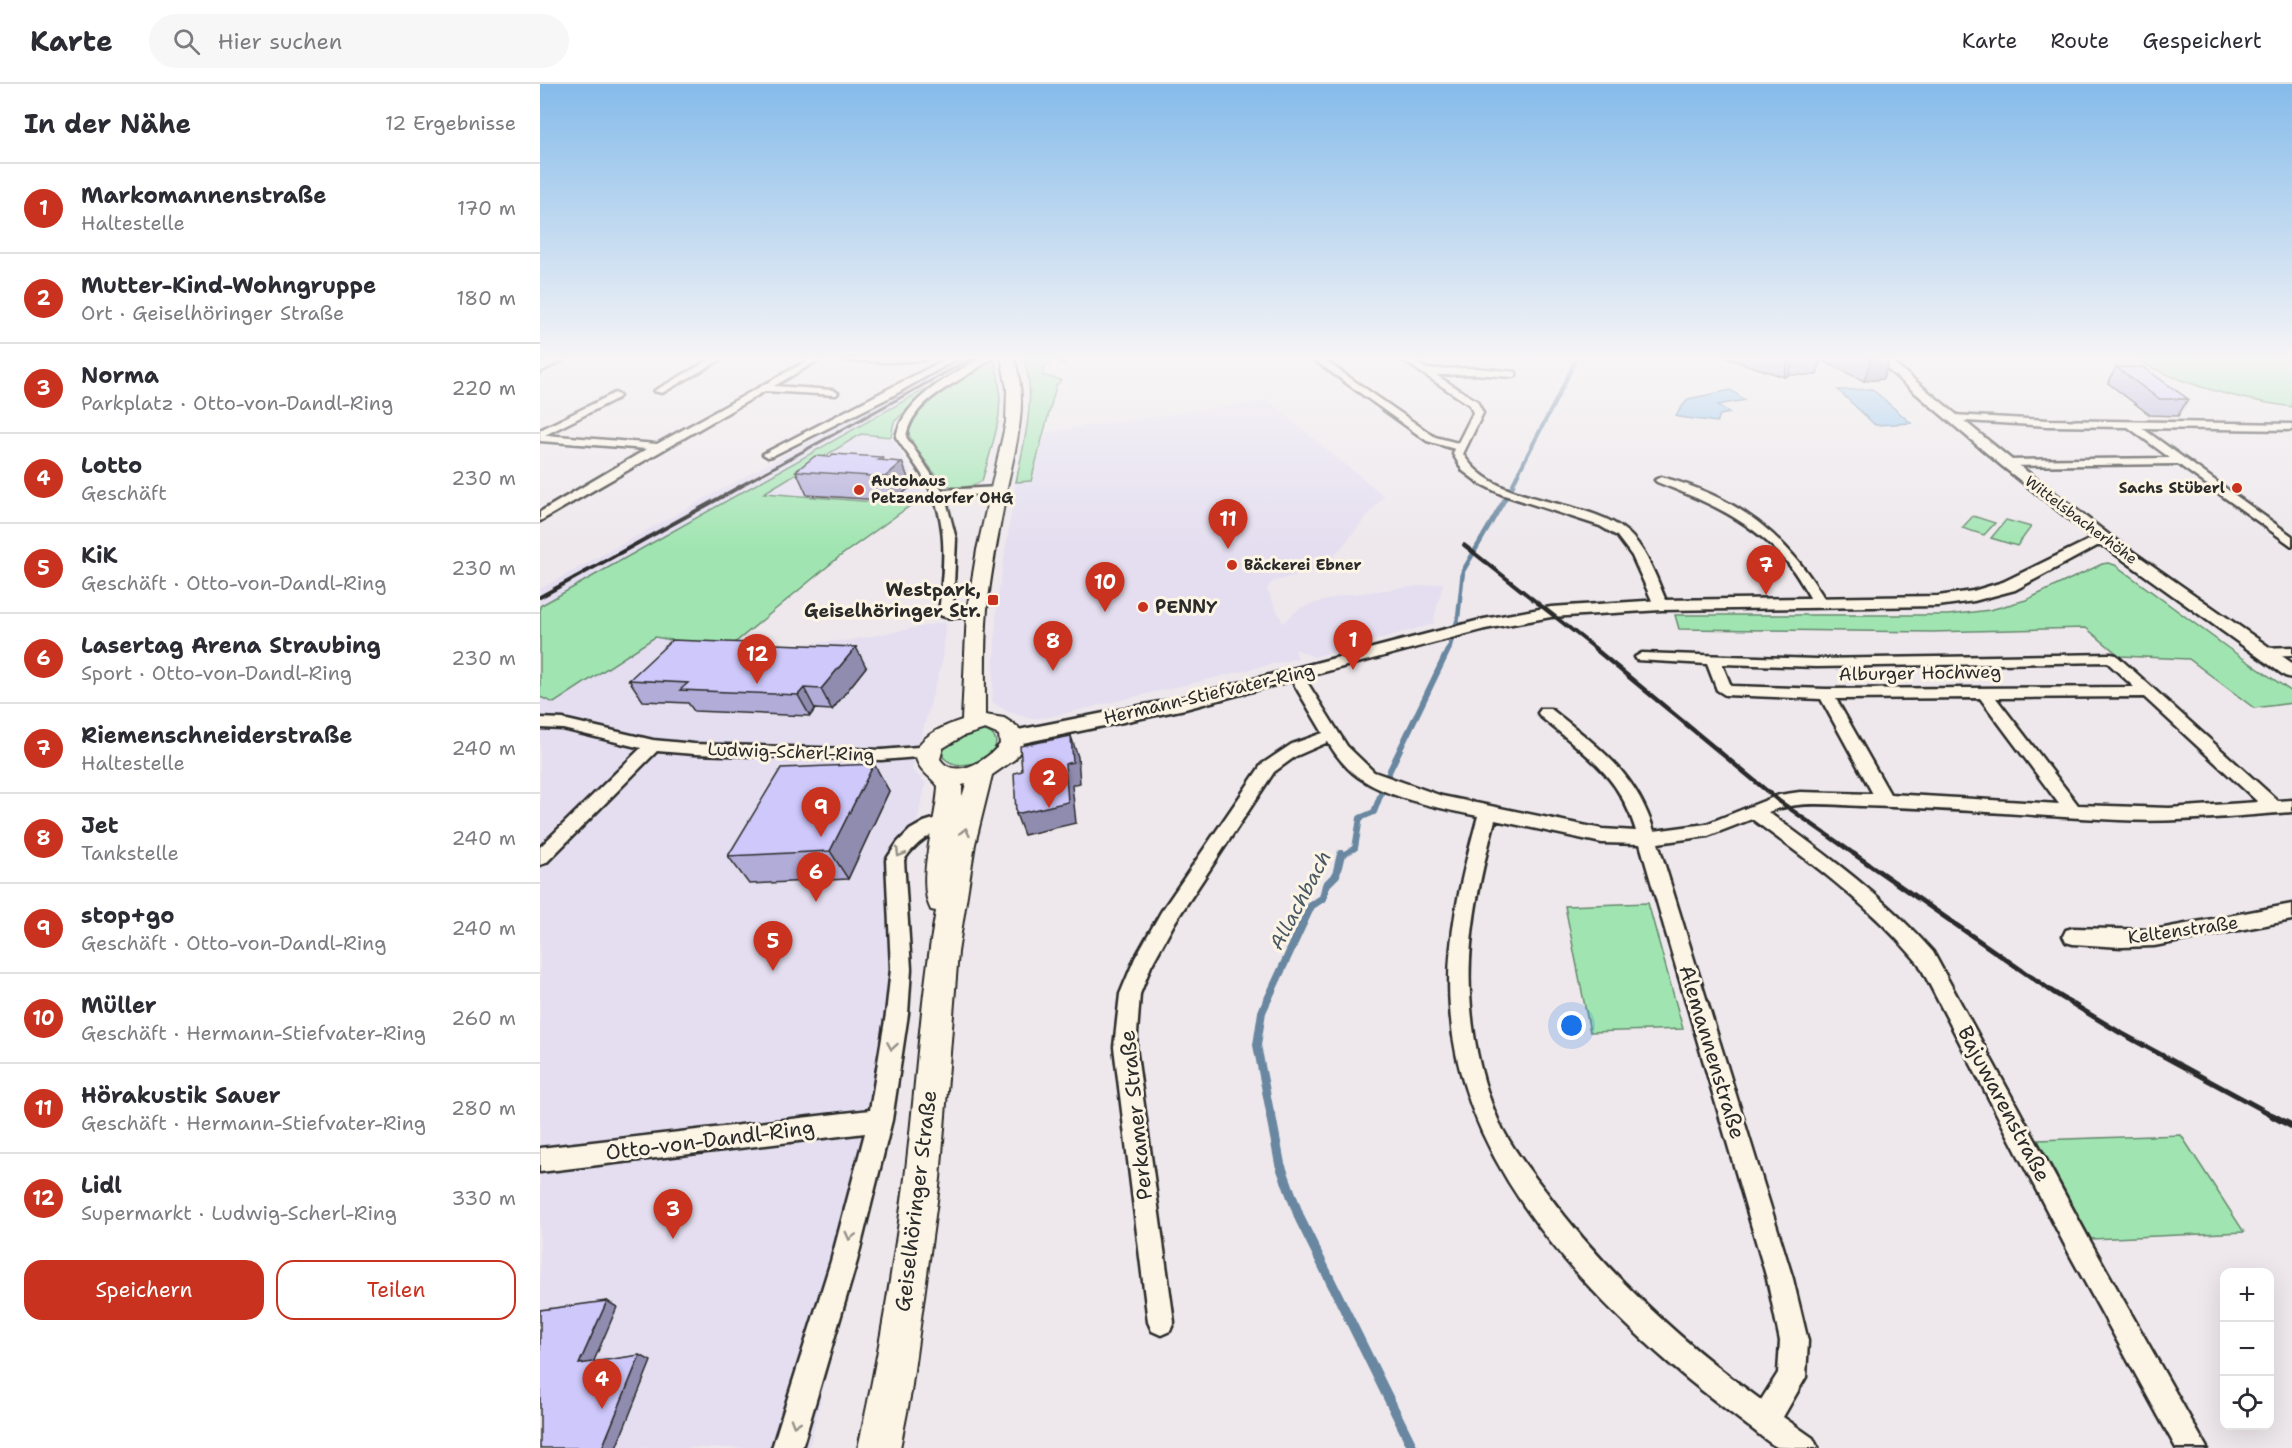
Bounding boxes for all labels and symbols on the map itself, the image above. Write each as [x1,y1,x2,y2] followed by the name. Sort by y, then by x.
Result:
[871,471,1013,508] place label: Autohaus Petzendorfer OHG
[2021,471,2141,569] street label: Wittelsbacherhöhe
[2119,478,2225,498] place label: Sachs Stüberl
[2230,481,2244,495] marker: Sachs Stüberl
[852,483,866,497] marker: Autohaus Petzendorfer OHG
[1208,500,1248,549] pin: 11
[1746,546,1786,595] pin: 7
[1244,555,1362,575] place label: Bäckerei Ebner
[1225,558,1239,572] marker: Bäckerei Ebner
[1086,562,1124,612] pin: 10
[804,578,981,623] place label: Westpark, Geiselhöringer Str.
[986,593,1000,607] marker: Westpark, Geiselhöringer Str.
[1155,595,1217,619] place label: PENNY
[1136,600,1150,614] marker: PENNY
[1334,620,1372,670] pin: 1
[1034,622,1072,671] pin: 8
[738,634,776,684] pin: 12
[1101,658,1317,730] street label: Hermann-Stiefvater-Ring
[1839,660,2001,686] street label: Alburger Hochweg
[707,737,875,767] street label: Ludwig-Scherl-Ring
[1030,758,1068,808] pin: 2
[802,788,840,837] pin: 9
[957,828,970,838] one-way arrow
[1263,846,1337,954] water label: Allachbach
[896,847,907,858] one-way arrow
[796,852,836,902] pin: 6
[2126,910,2240,950] street label: Keltenstraße
[754,922,792,971] pin: 5
[1672,962,1752,1142] street label: Alemannenstraße
[1557,1011,1586,1040] your location
[1951,1021,2057,1187] street label: Bajuwarenstraße
[1113,1029,1159,1201] street label: Perkamer Straße
[886,1041,899,1051] one-way arrow
[889,1089,943,1313] street label: Geiselhöringer Straße
[604,1113,816,1167] street label: Otto-von-Dandl-Ring
[654,1190,692,1239] pin: 3
[845,1231,858,1241] one-way arrow
[582,1360,622,1409] pin: 4
[790,1417,802,1428] one-way arrow

